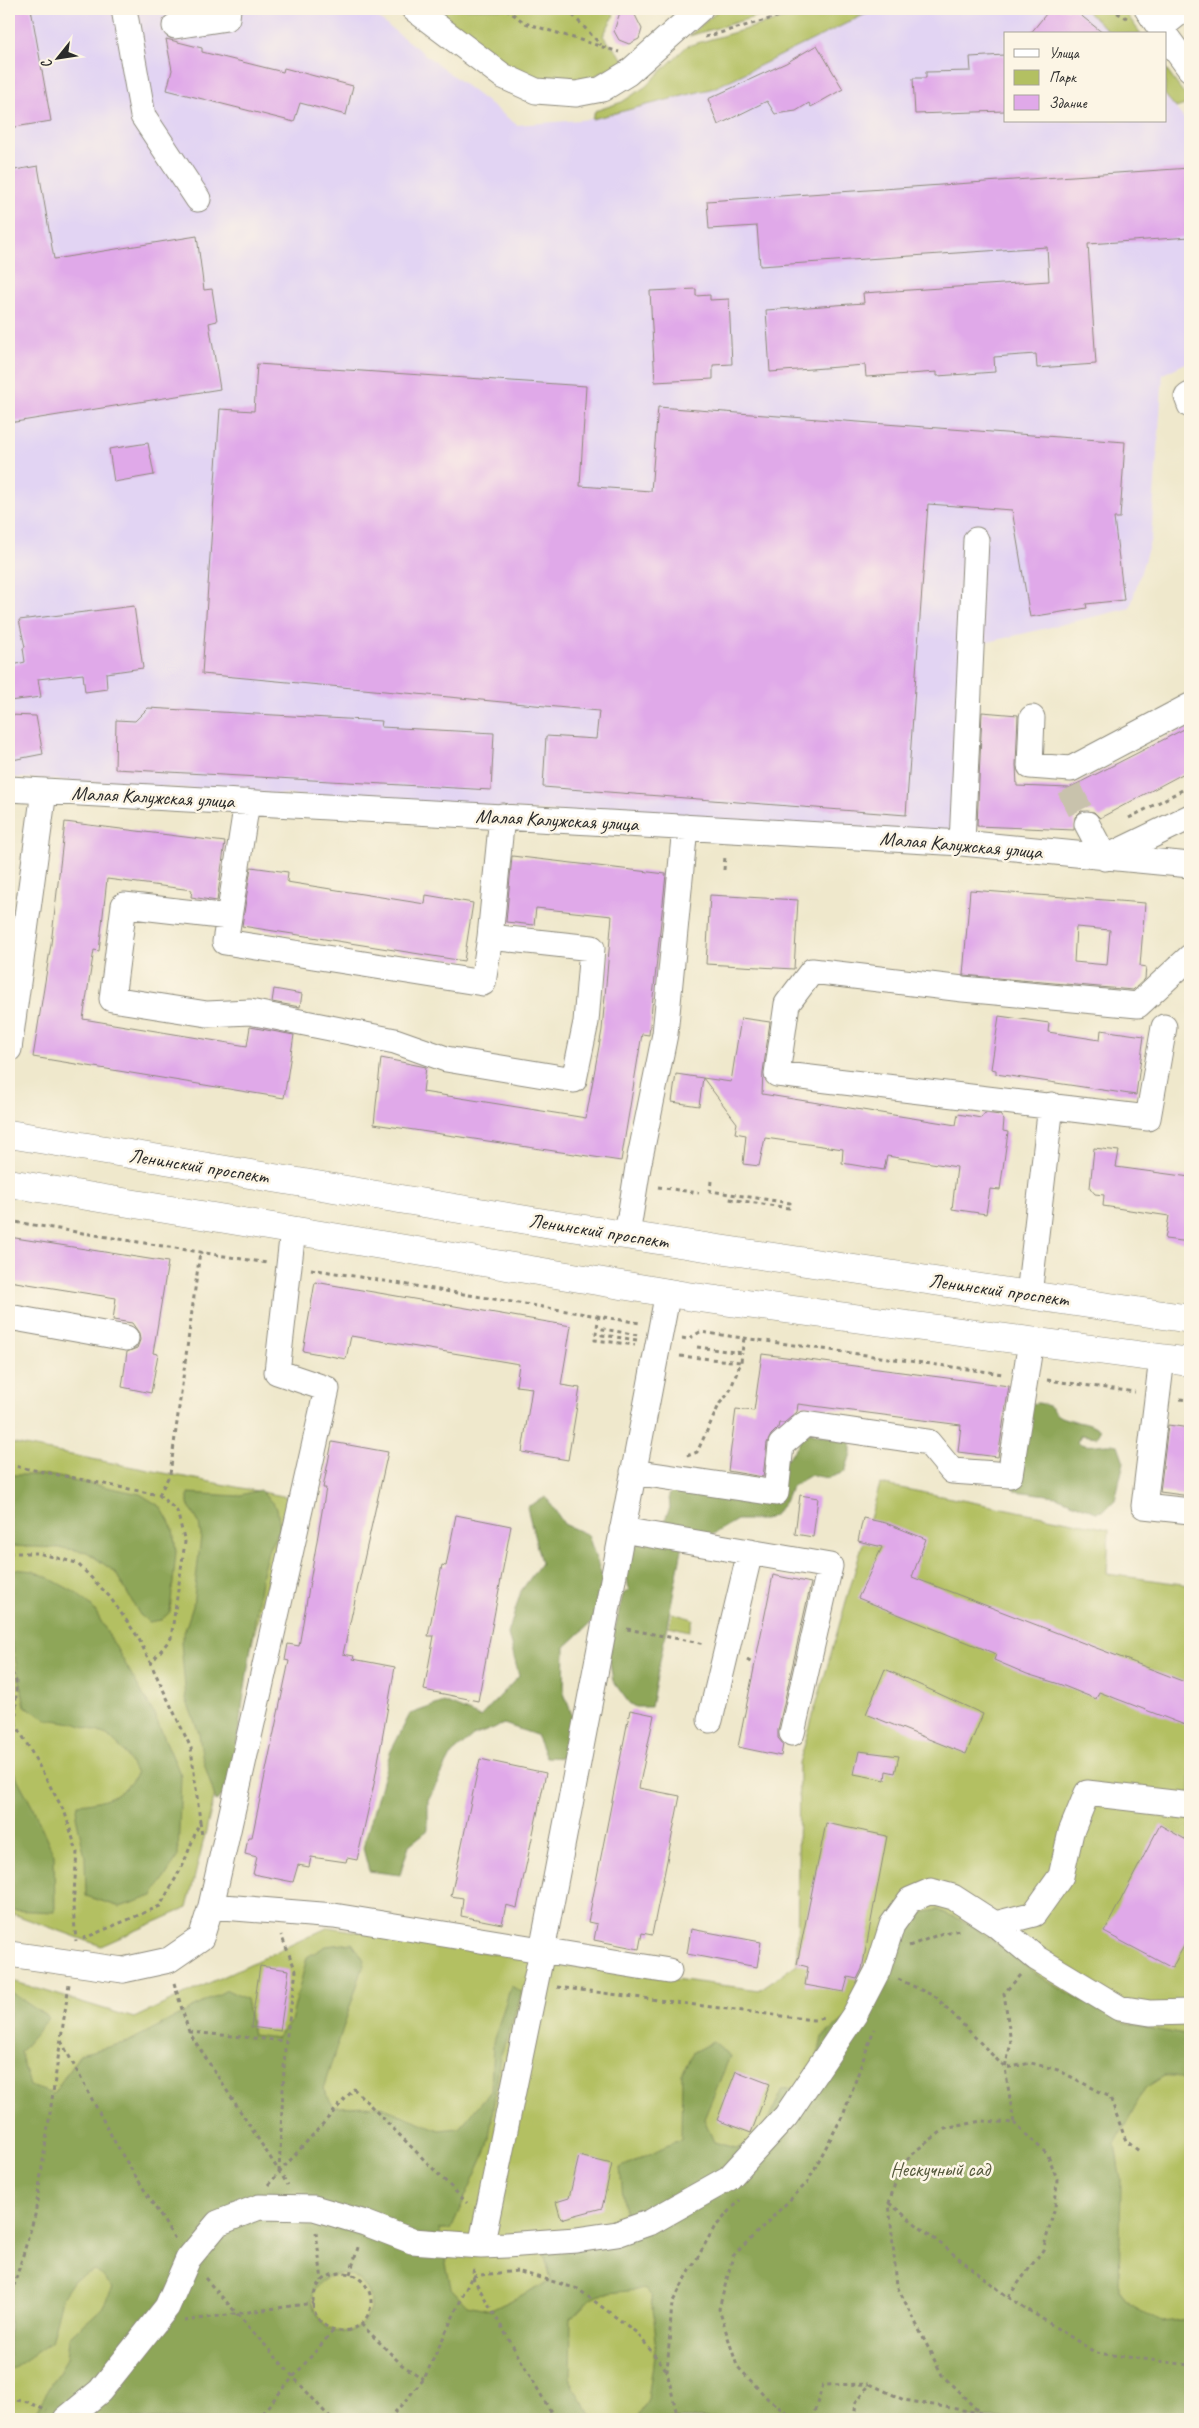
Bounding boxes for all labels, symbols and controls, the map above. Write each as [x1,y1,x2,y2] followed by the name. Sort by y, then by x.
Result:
[32,32,82,82] north arrow
[1004,32,1166,122] legend
[1049,44,1080,63] text: Улица
[37,55,56,71] text: С
[1049,68,1077,87] text: Парк
[1049,94,1088,113] text: Здание
[71,780,236,814] street label: Малая Калужская улица
[475,803,640,837] street label: Малая Калужская улица
[879,825,1044,865] street label: Малая Калужская улица
[127,1143,271,1190] street label: Ленинский проспект
[527,1208,671,1255] street label: Ленинский проспект
[927,1268,1071,1312] street label: Ленинский проспект
[890,2157,991,2182] park label: Нескучный сад

